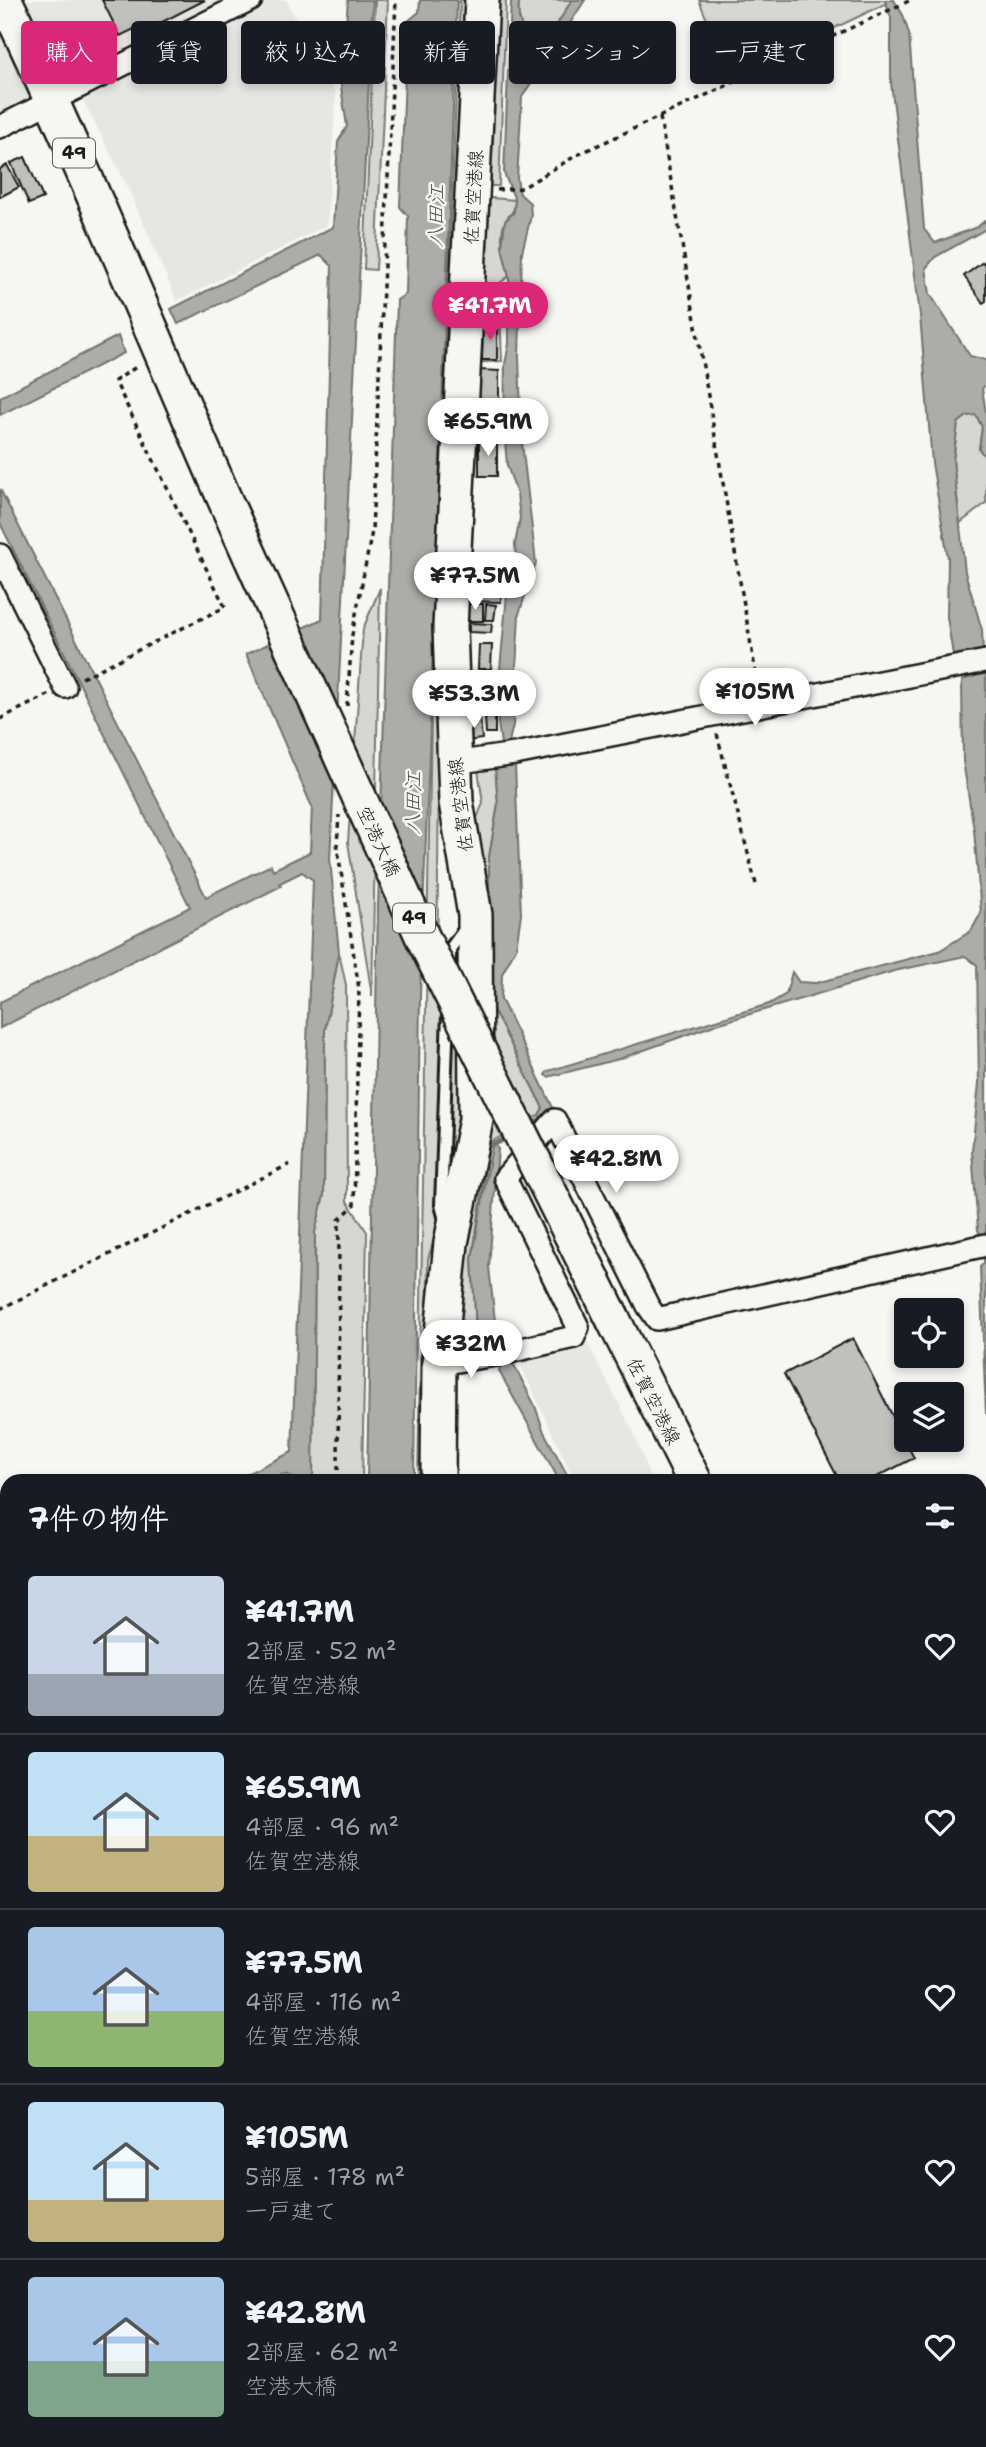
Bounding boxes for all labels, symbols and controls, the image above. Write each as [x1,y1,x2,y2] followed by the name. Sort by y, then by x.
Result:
[21,21,117,84] chip: 購入
[131,21,227,84] chip: 賃貸
[241,21,385,84] chip: 絞り込み
[399,21,495,84] chip: 新着
[509,21,676,84] chip: マンション
[690,21,834,84] chip: 一戸建て
[53,138,95,168] road number: 49
[459,149,488,245] street label: 佐賀空港線
[421,183,451,248] water label: 八田江
[433,282,547,342] pin: ¥41.7M
[448,290,532,320] text: ¥41.7M
[431,398,545,458] pin: ¥65.9M
[444,406,532,436] text: ¥65.9M
[418,552,532,612] pin: ¥77.5M
[430,560,520,590] text: ¥77.5M
[706,668,804,728] pin: ¥105M
[417,670,531,730] pin: ¥53.3M
[715,676,795,706] text: ¥105M
[428,678,520,708] text: ¥53.3M
[442,756,479,854] street label: 佐賀空港線
[398,770,428,835] water label: 八田江
[351,801,406,881] street label: 空港大橋
[393,903,435,932] road number: 49
[559,1136,673,1195] pin: ¥42.8M
[570,1143,662,1173] text: ¥42.8M
[894,1298,964,1452] map controls
[894,1298,964,1368] button: locate
[430,1320,512,1380] pin: ¥32M
[436,1328,506,1358] text: ¥32M
[621,1353,686,1449] street label: 佐賀空港線
[894,1382,964,1452] button: layers
[921,1497,959,1535] icon: filters
[28,1498,169,1539] text: 7件の物件
[245,1591,354,1632] text: ¥41.7M
[84,1604,168,1688] icon: home
[921,1627,959,1665] icon: heart
[245,1636,397,1666] text: 2部屋 · 52 m²
[245,1670,360,1700] text: 佐賀空港線
[245,1767,361,1808] text: ¥65.9M
[84,1780,168,1864] icon: home
[921,1803,959,1841] icon: heart
[245,1812,399,1842] text: 4部屋 · 96 m²
[245,1846,360,1876] text: 佐賀空港線
[245,1942,363,1983] text: ¥77.5M
[84,1955,168,2039] icon: home
[921,1978,959,2016] icon: heart
[245,1987,401,2017] text: 4部屋 · 116 m²
[245,2021,360,2051] text: 佐賀空港線
[245,2117,349,2158] text: ¥105M
[84,2130,168,2214] icon: home
[921,2153,959,2191] icon: heart
[245,2162,405,2192] text: 5部屋 · 178 m²
[245,2196,337,2226] text: 一戸建て
[245,2292,366,2333] text: ¥42.8M
[84,2305,168,2389] icon: home
[921,2328,959,2366] icon: heart
[245,2337,398,2367] text: 2部屋 · 62 m²
[245,2371,337,2401] text: 空港大橋

